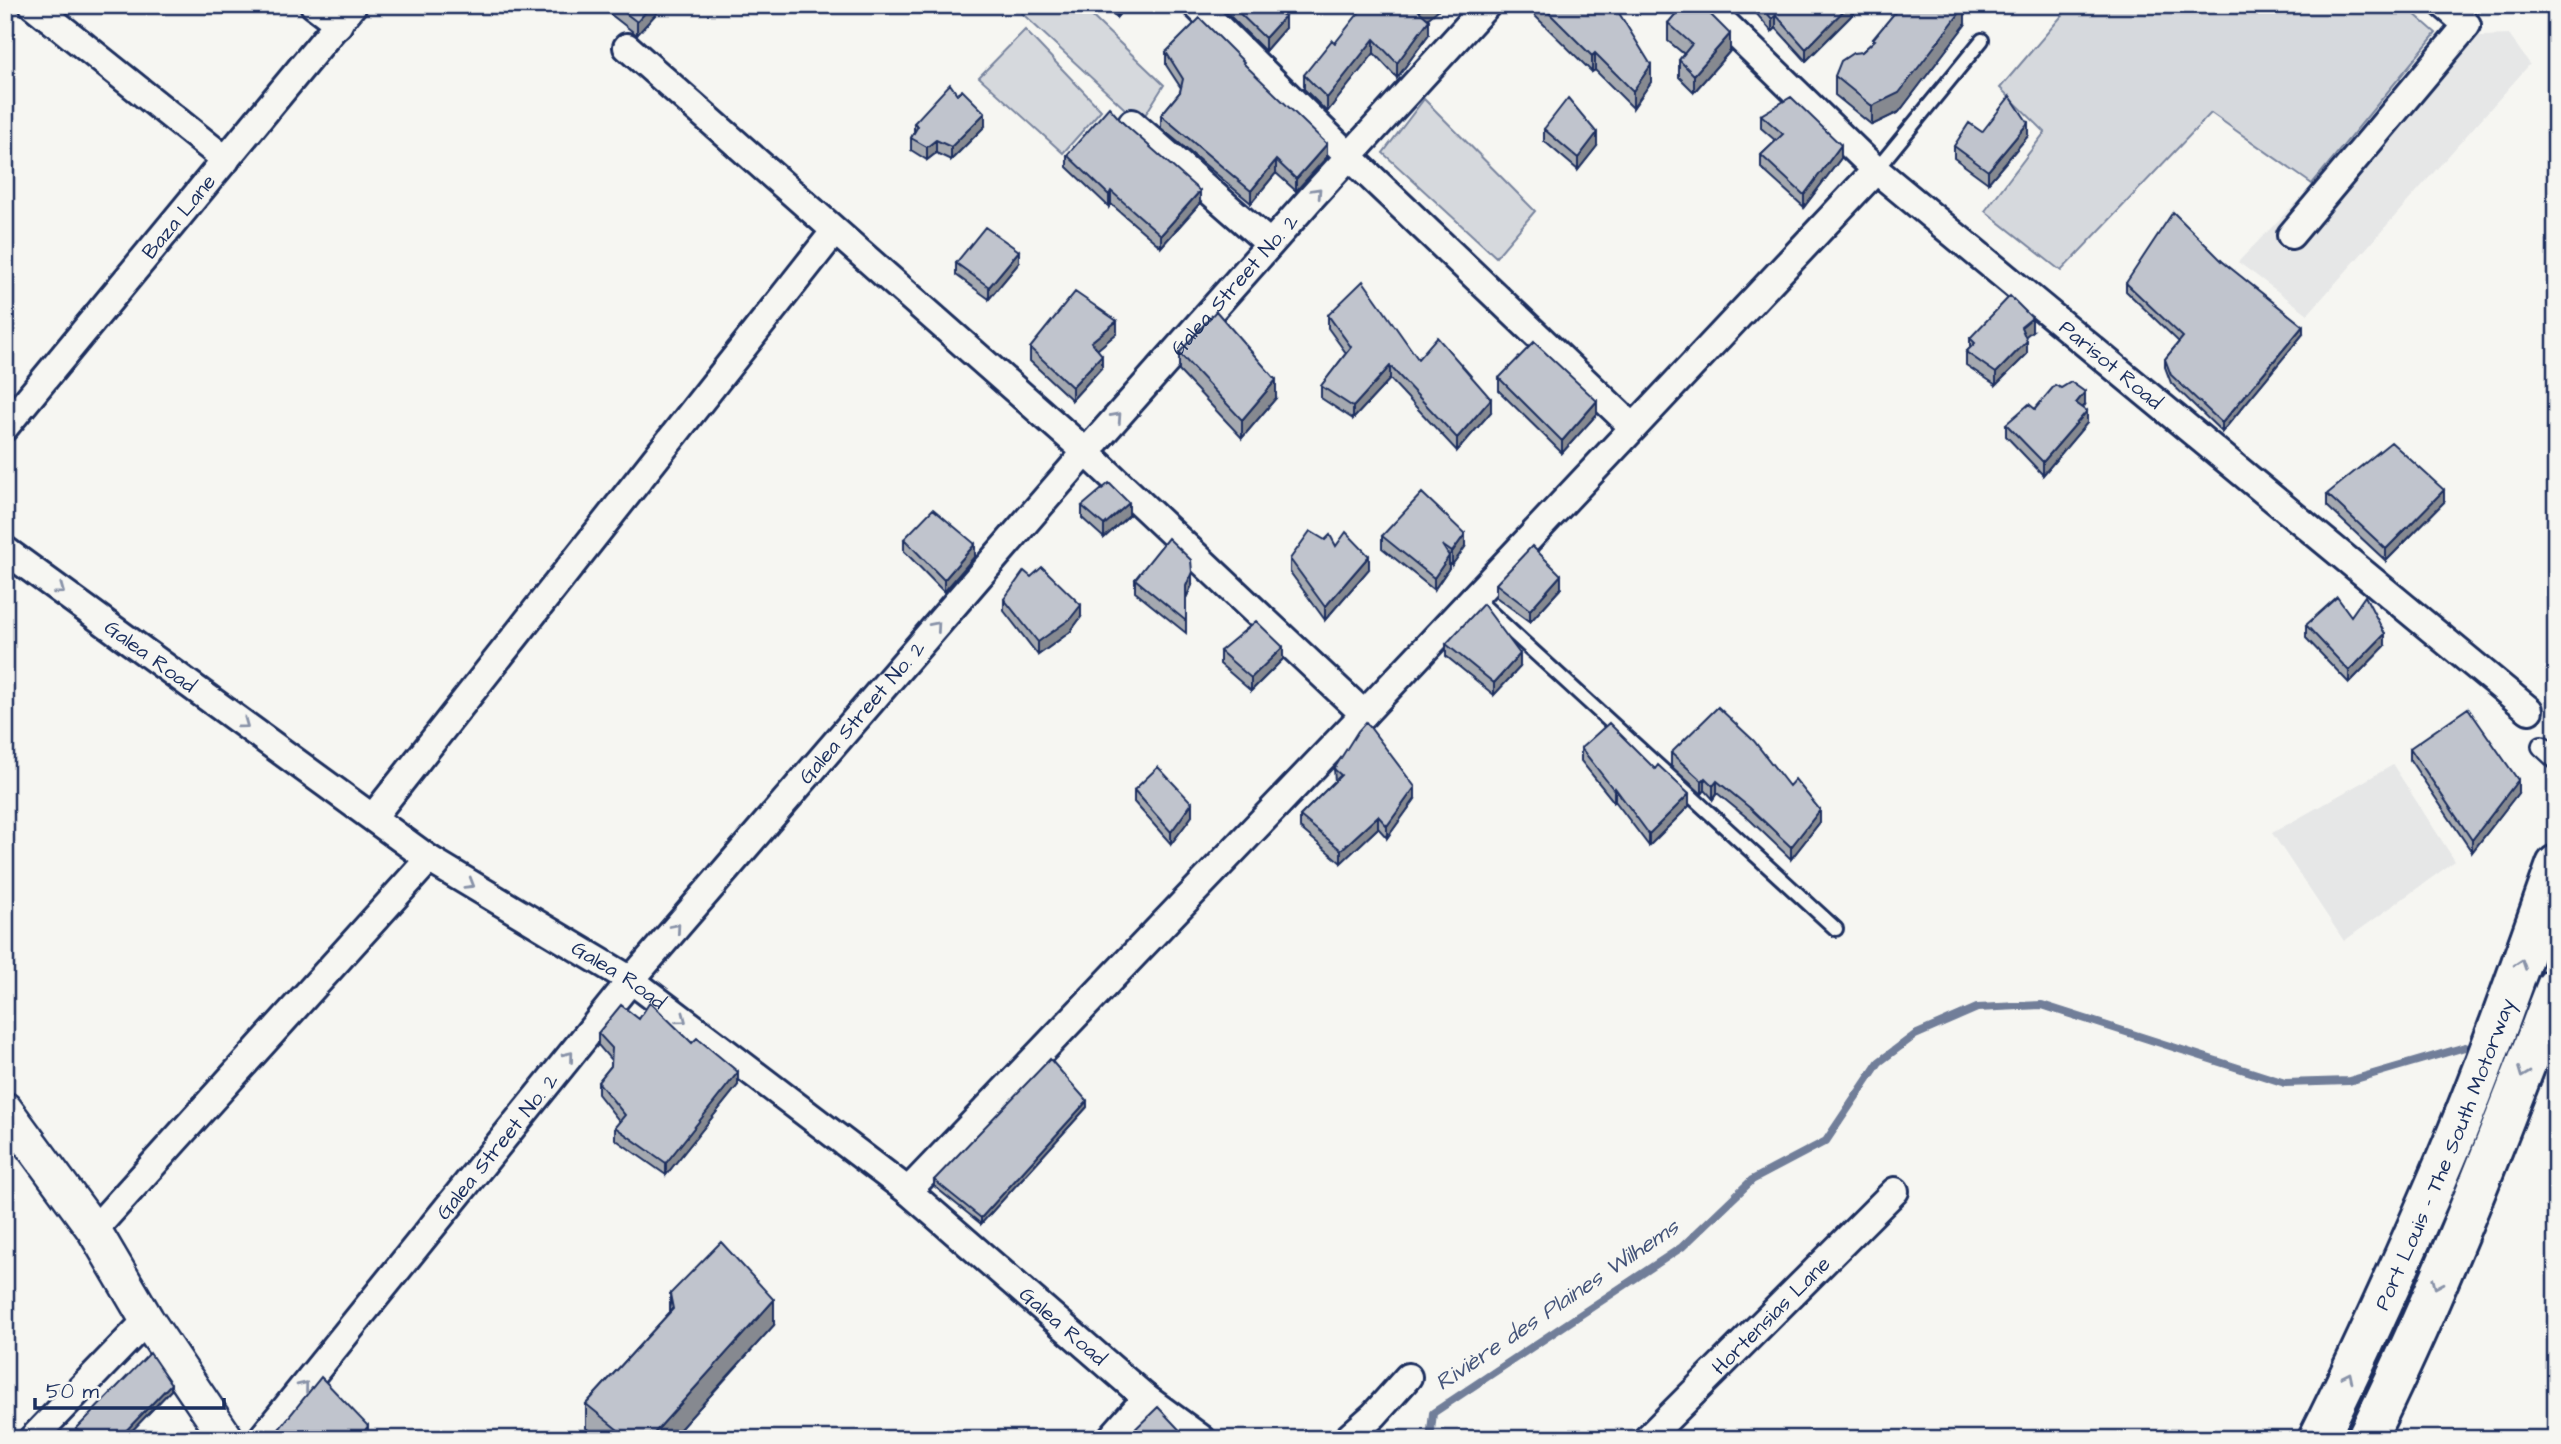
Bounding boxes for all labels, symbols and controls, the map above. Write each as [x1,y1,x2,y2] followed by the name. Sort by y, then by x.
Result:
[135,168,222,265] street label: Baza Lane
[1309,187,1321,200] one-way arrow
[1163,208,1305,362] street label: Galea Street No. 2
[2053,313,2169,416] street label: Parisot Road
[1109,412,1121,425] one-way arrow
[53,582,65,594] one-way arrow
[99,613,203,699] street label: Galea Road
[928,621,940,634] one-way arrow
[792,634,932,790] street label: Galea Street No. 2
[237,716,249,728] one-way arrow
[463,875,476,888] one-way arrow
[668,923,680,936] one-way arrow
[566,933,672,1016] street label: Galea Road
[2513,959,2527,971] one-way arrow
[2367,994,2524,1314] street label: Port Louis – The South Motorway
[675,1010,687,1023] one-way arrow
[561,1051,574,1063] one-way arrow
[429,1067,565,1226] street label: Galea Street No. 2
[2517,1067,2531,1079] one-way arrow
[1429,1211,1686,1399] water label: Rivière des Plaines Wilhems
[1705,1249,1837,1381] street label: Hortensias Lane
[2431,1277,2445,1289] one-way arrow
[1013,1280,1113,1372] street label: Galea Road
[35,1367,224,1411] scale bar
[2340,1372,2354,1384] one-way arrow
[46,1377,100,1406] text: 50 m
[295,1381,308,1393] one-way arrow

